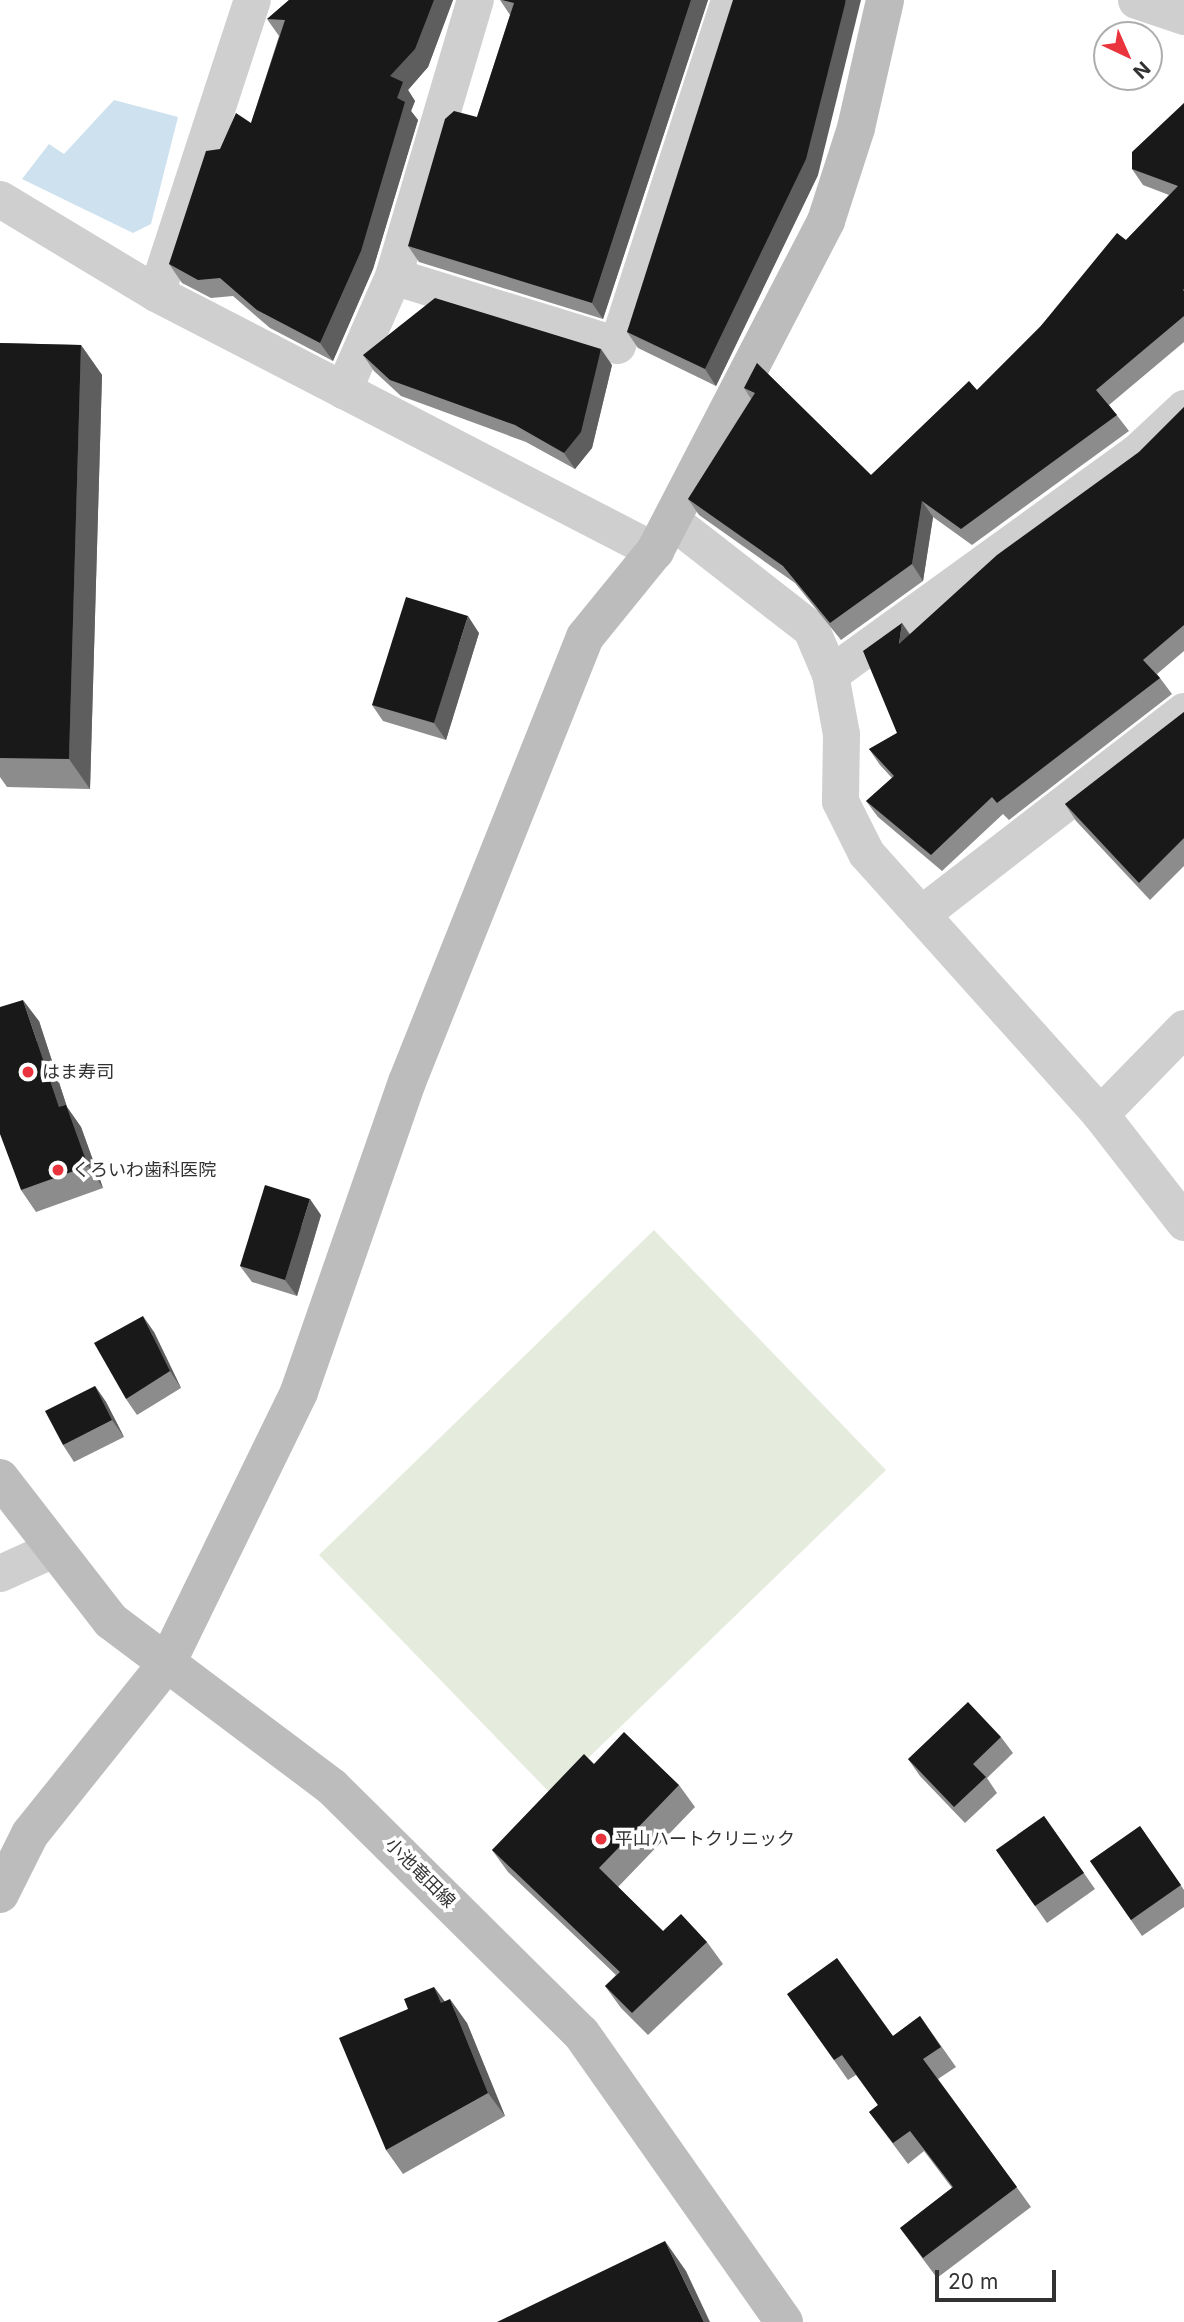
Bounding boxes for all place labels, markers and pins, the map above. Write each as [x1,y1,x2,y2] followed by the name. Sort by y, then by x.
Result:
[42,1061,114,1083] place label: はま寿司
[20,1064,36,1080] marker: はま寿司
[72,1159,216,1181] place label: くろいわ歯科医院
[50,1162,66,1178] marker: くろいわ歯科医院
[615,1828,795,1850] place label: 平山ハートクリニック
[593,1831,609,1847] marker: 平山ハートクリニック

